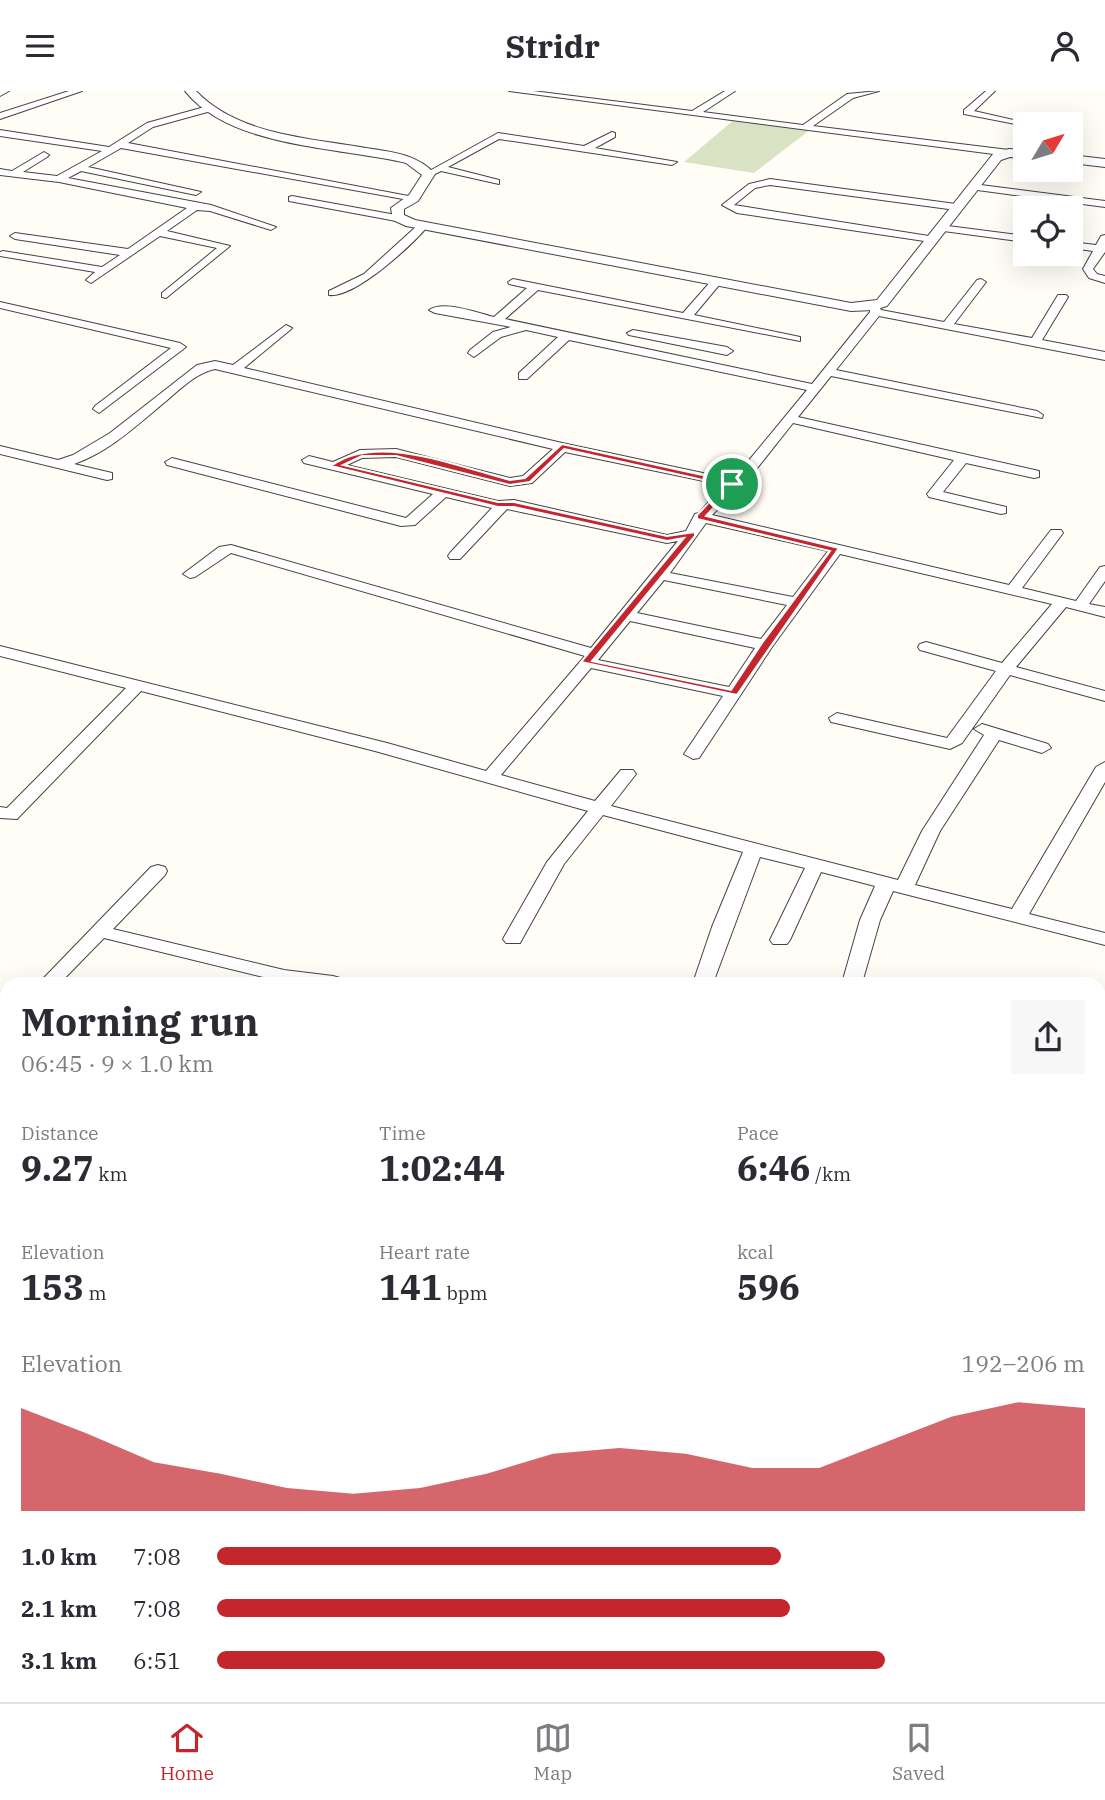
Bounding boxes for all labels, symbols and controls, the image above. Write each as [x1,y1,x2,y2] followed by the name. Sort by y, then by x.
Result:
[505,25,600,67] text: Stridr
[21,27,59,65] icon: menu
[1046,27,1084,65] icon: person
[1013,112,1083,182] north arrow
[1013,112,1083,266] map controls
[1013,196,1083,266] button: locate
[702,454,762,514] pin
[713,465,751,503] icon: arrive
[21,997,259,1046] text: Morning run
[1011,1000,1085,1074] button: share
[21,1048,214,1078] text: 06:45 · 9 × 1.0 km
[21,1121,99,1145] text: Distance
[379,1121,426,1145] text: Time
[737,1121,779,1145] text: Pace
[21,1145,94,1191] text: 9.27
[379,1145,505,1191] text: 1:02:44
[737,1145,811,1191] text: 6:46
[94,1162,128,1186] text: km
[811,1162,851,1186] text: /km
[21,1240,105,1264] text: Elevation
[379,1240,470,1264] text: Heart rate
[737,1240,774,1264] text: kcal
[21,1264,84,1310] text: 153
[379,1264,442,1310] text: 141
[737,1264,800,1310] text: 596
[84,1281,107,1305] text: m
[442,1281,488,1305] text: bpm
[21,1348,122,1378] text: Elevation
[961,1348,1085,1378] text: 192–206 m
[21,1541,97,1571] text: 1.0 km
[133,1541,181,1571] text: 7:08
[21,1593,97,1623] text: 2.1 km
[133,1593,181,1623] text: 7:08
[21,1645,97,1675] text: 3.1 km
[133,1645,181,1675] text: 6:51
[160,1719,214,1785] tab: Home
[534,1719,572,1785] tab: Map
[892,1719,945,1785] tab: Saved

